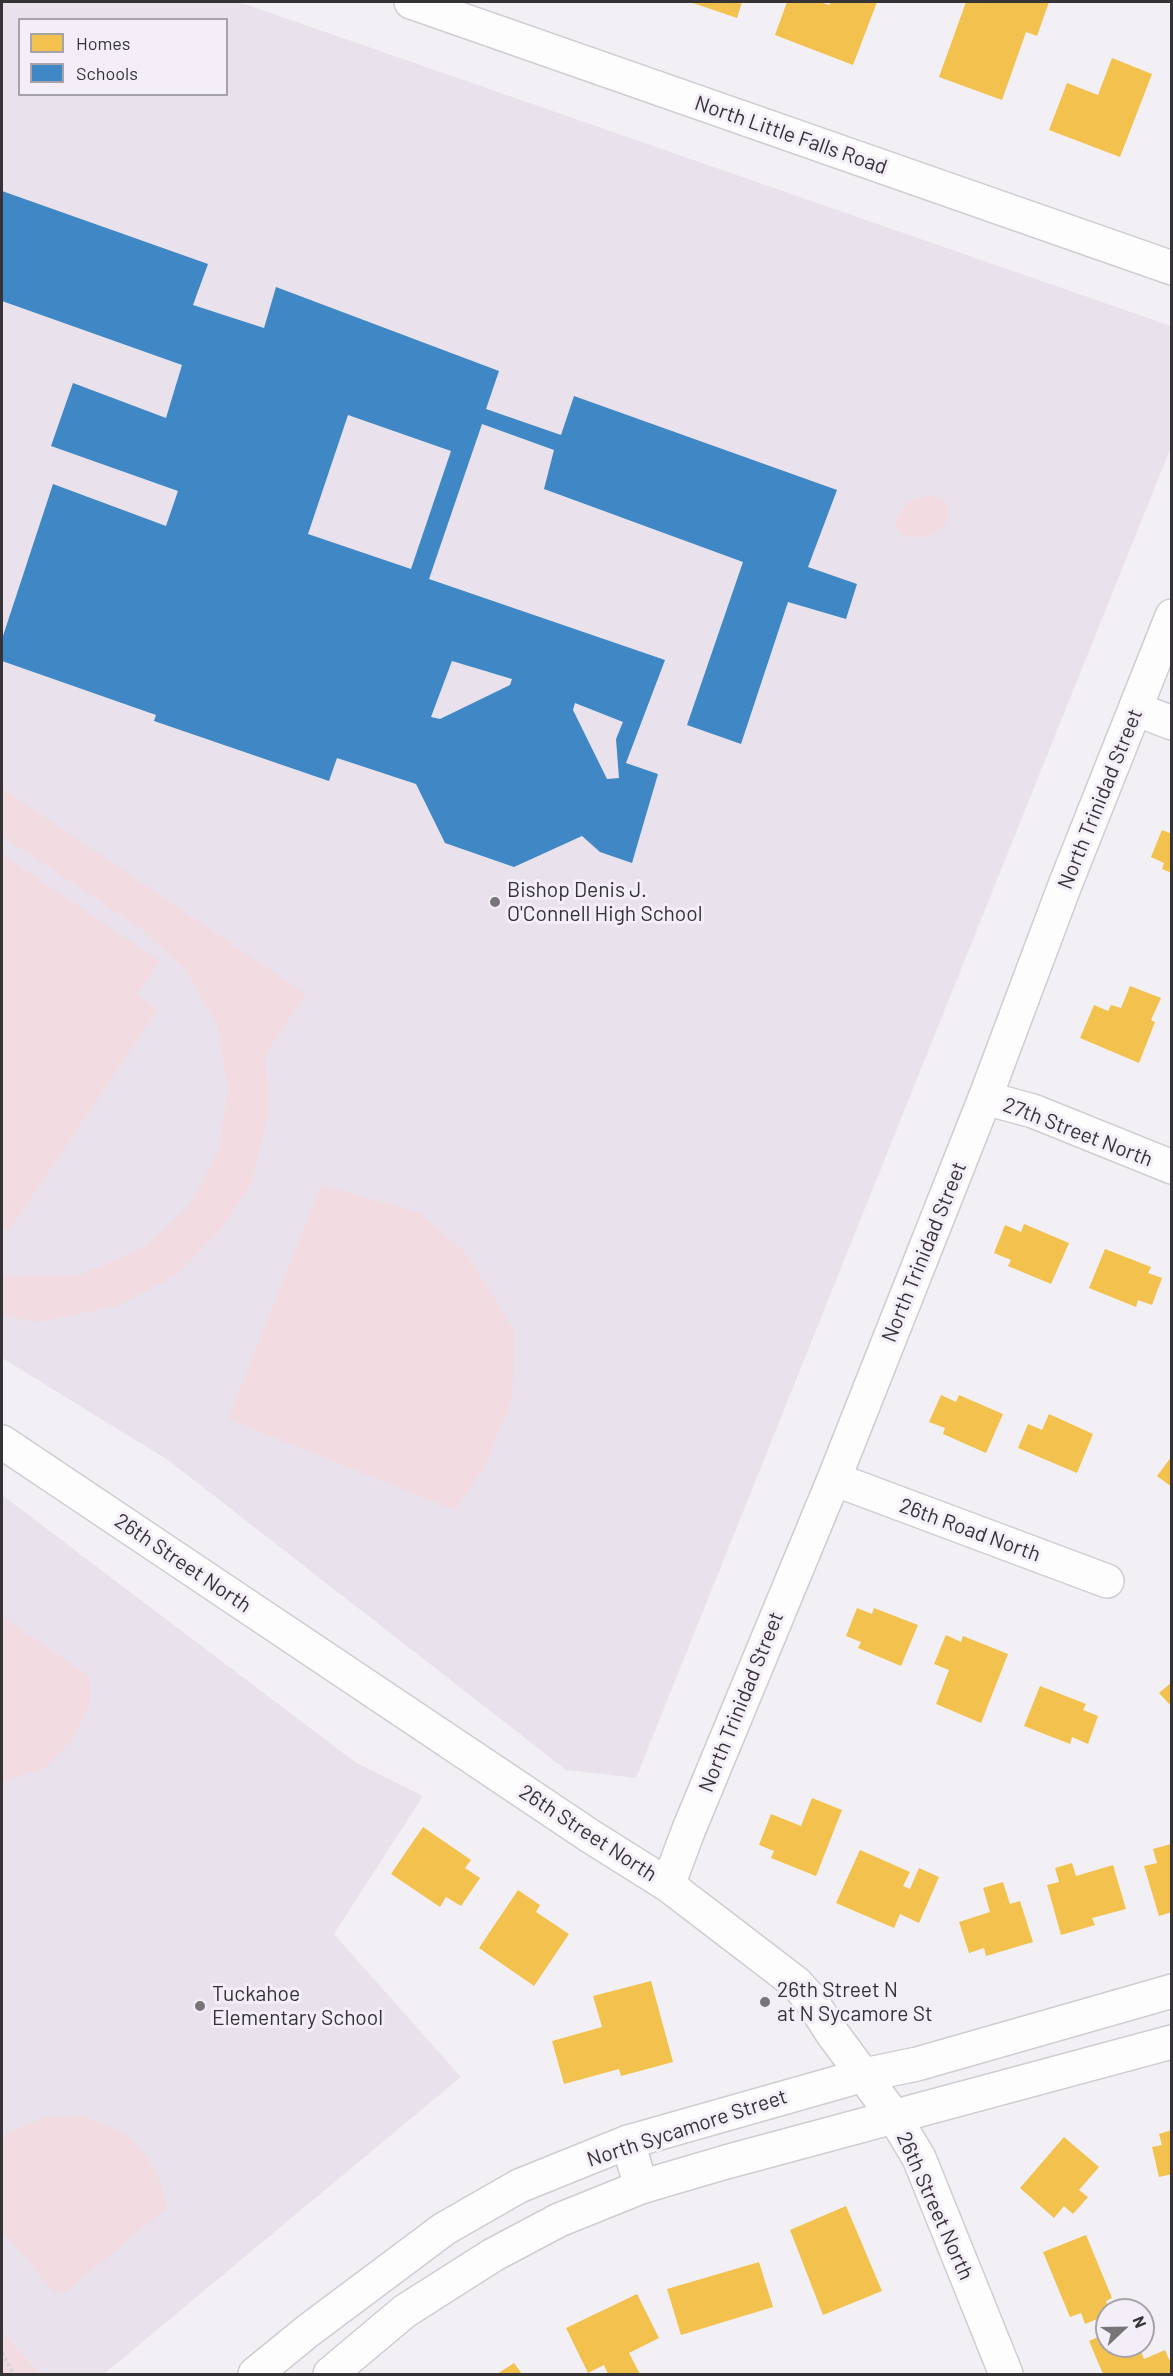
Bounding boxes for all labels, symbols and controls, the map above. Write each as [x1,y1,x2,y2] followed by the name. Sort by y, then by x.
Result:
[18,18,228,96] legend
[76,32,130,54] text: Homes
[76,62,138,84] text: Schools
[691,90,891,180] street label: North Little Falls Road
[1052,705,1148,893] street label: North Trinidad Street
[507,877,702,927] place label: Bishop Denis J. O'Connell High School
[488,895,502,909] marker: Bishop Denis J. O'Connell High School
[1000,1092,1156,1172] street label: 27th Street North
[876,1158,972,1346] street label: North Trinidad Street
[896,1493,1044,1567] street label: 26th Road North
[110,1508,256,1618] street label: 26th Street North
[693,1608,789,1796] street label: North Trinidad Street
[514,1779,662,1887] street label: 26th Street North
[777,1977,933,2027] place label: 26th Street N at N Sycamore St
[212,1981,383,2031] place label: Tuckahoe Elementary School
[758,1995,772,2009] marker: 26th Street N at N Sycamore St
[193,1999,207,2013] marker: Tuckahoe Elementary School
[584,2084,790,2172] street label: North Sycamore Street
[891,2128,979,2284] street label: 26th Street North
[1095,2298,1155,2358] north arrow
[1129,2313,1151,2330] text: N

